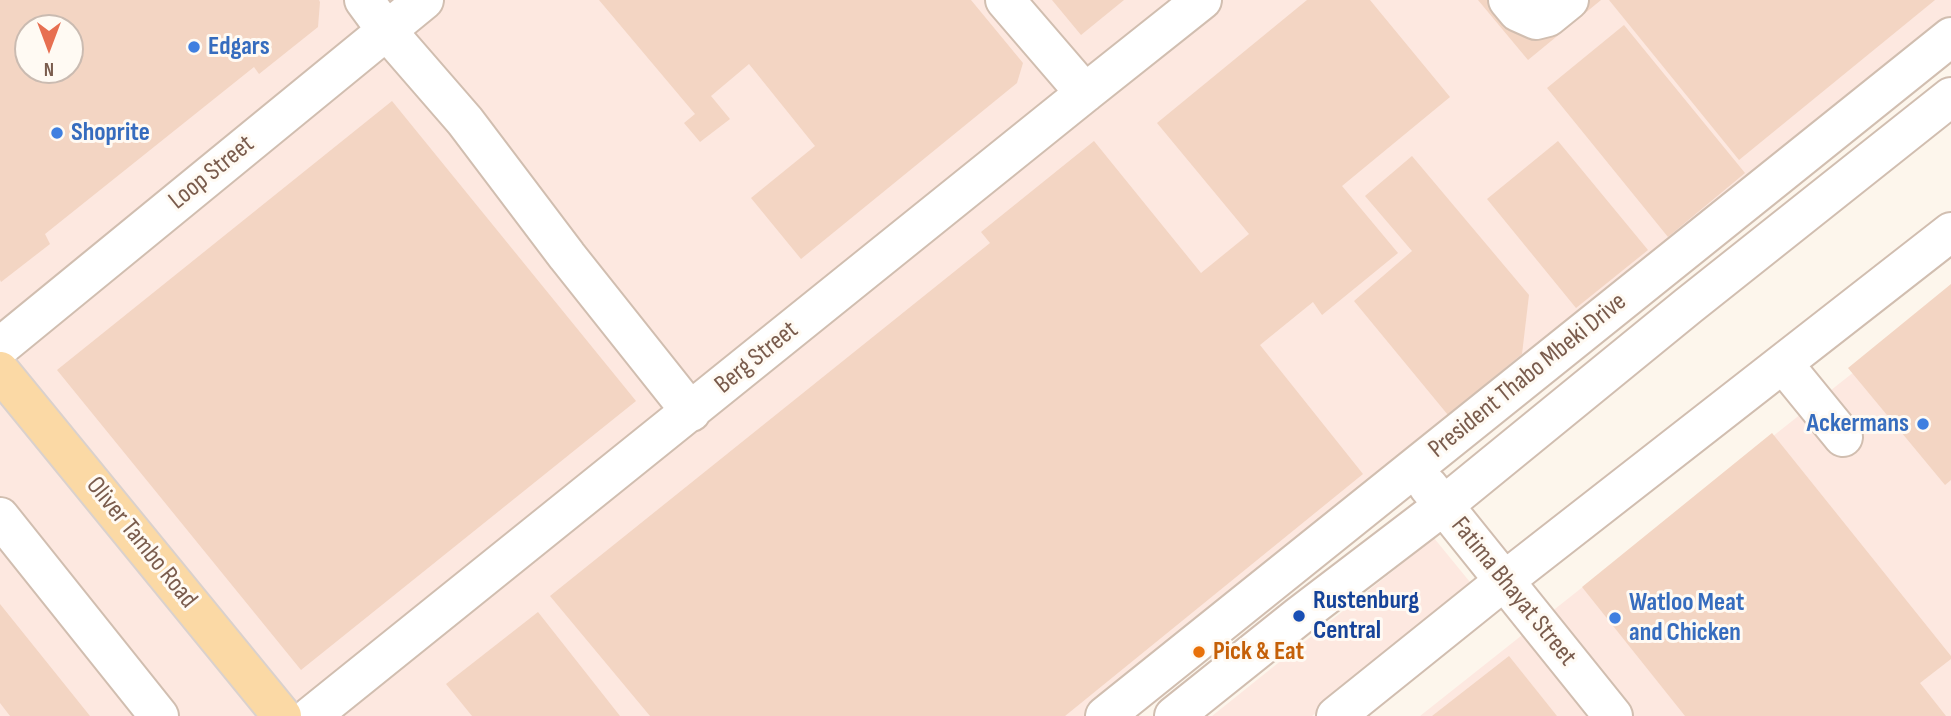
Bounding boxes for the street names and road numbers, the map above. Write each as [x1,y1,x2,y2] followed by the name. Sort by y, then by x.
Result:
[163,129,261,217] street label: Loop Street
[1423,287,1633,465] street label: President Thabo Mbeki Drive
[709,315,805,401] street label: Berg Street
[79,471,203,615] street label: Oliver Tambo Road
[1444,511,1582,673] street label: Fatima Bhayat Street

